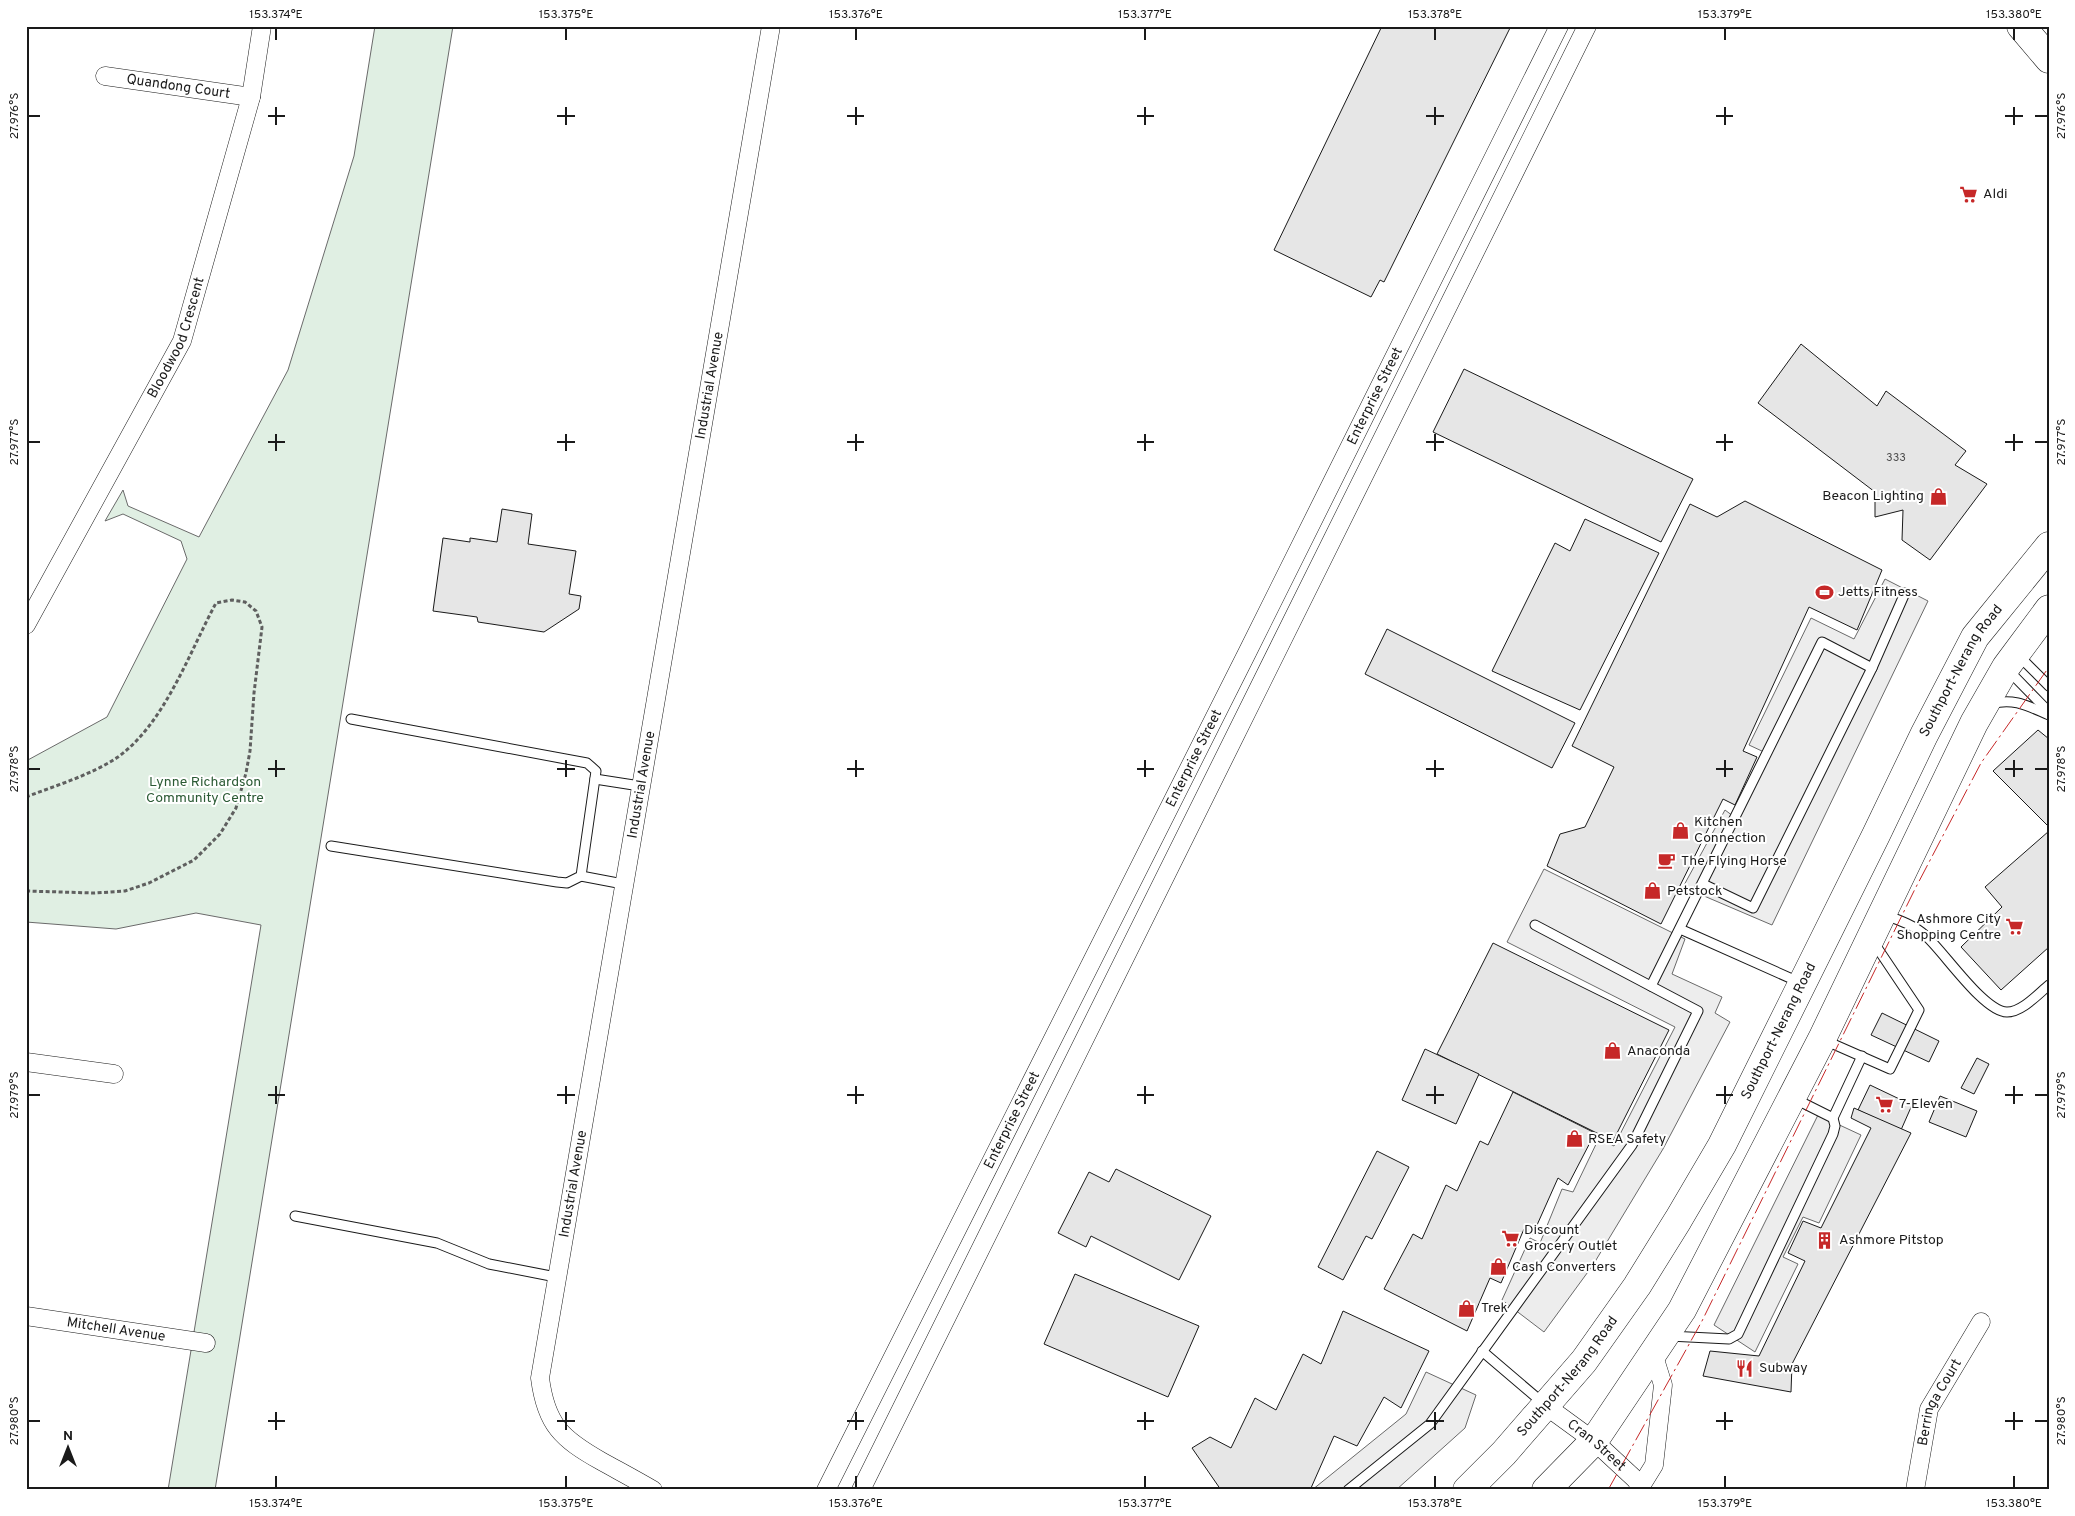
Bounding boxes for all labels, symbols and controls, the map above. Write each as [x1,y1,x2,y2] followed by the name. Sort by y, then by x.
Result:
[249,7,303,23] text: 153.374°E
[539,7,593,23] text: 153.375°E
[829,7,883,23] text: 153.376°E
[1118,7,1172,23] text: 153.377°E
[1408,7,1462,23] text: 153.378°E
[1698,7,1752,23] text: 153.379°E
[1986,7,2042,23] text: 153.380°E
[125,71,231,102] street label: Quandong Court
[7,93,23,139] text: 27.976°S
[2054,93,2070,139] text: 27.976°S
[1959,184,1979,204] supermarket icon: Aldi
[1983,186,2008,203] place label: Aldi
[144,275,208,401] street label: Bloodwood Crescent
[692,331,727,440] street label: Industrial Avenue
[1343,344,1406,448] street label: Enterprise Street
[7,419,23,465] text: 27.977°S
[2054,419,2070,465] text: 27.977°S
[1886,451,1906,465] house number: 333
[1928,486,1948,506] shop icon: Beacon Lighting
[1822,488,1924,505] place label: Beacon Lighting
[1814,582,1834,602] sports icon: Jetts Fitness
[1838,584,1918,601] place label: Jetts Fitness
[1916,601,2006,740] street label: Southport-Nerang Road
[1162,707,1226,810] street label: Enterprise Street
[624,730,659,840] street label: Industrial Avenue
[7,745,23,793] text: 27.978°S
[2054,745,2070,793] text: 27.978°S
[146,774,264,807] park label: Lynne Richardson Community Centre
[1694,814,1766,847] place label: Kitchen Connection
[1670,820,1690,840] shop icon: Kitchen Connection
[1657,851,1677,871] cafe icon: The Flying Horse
[1681,853,1787,870] place label: The Flying Horse
[1643,881,1663,901] shop icon: Petstock
[1667,883,1722,900] place label: Petstock
[1896,911,2001,944] place label: Ashmore City Shopping Centre
[2005,917,2025,937] supermarket icon: Ashmore City Shopping Centre
[1737,960,1820,1102] street label: Southport-Nerang Road
[1603,1041,1623,1061] shop icon: Anaconda
[1627,1043,1690,1060] place label: Anaconda
[980,1069,1044,1172] street label: Enterprise Street
[7,1071,23,1119] text: 27.979°S
[2054,1071,2070,1119] text: 27.979°S
[1875,1094,1895,1114] supermarket icon: 7-Eleven
[1899,1096,1953,1113] place label: 7-Eleven
[556,1129,591,1239] street label: Industrial Avenue
[1564,1129,1584,1149] shop icon: RSEA Safety
[1588,1131,1666,1148] place label: RSEA Safety
[1524,1222,1617,1255] place label: Discount Grocery Outlet
[1500,1228,1520,1248] supermarket icon: Discount Grocery Outlet
[1815,1230,1835,1250] building icon: Ashmore Pitstop
[1839,1232,1944,1249] place label: Ashmore Pitstop
[1488,1257,1508,1277] shop icon: Cash Converters
[1512,1259,1616,1276] place label: Cash Converters
[1457,1298,1477,1318] shop icon: Trek
[1481,1300,1508,1317] place label: Trek
[1514,1313,1622,1440] street label: Southport-Nerang Road
[66,1314,166,1345] street label: Mitchell Avenue
[1914,1356,1965,1447] street label: Berringa Court
[1735,1358,1755,1378] restaurant icon: Subway
[1759,1360,1808,1377] place label: Subway
[7,1396,23,1446] text: 27.980°S
[2054,1396,2070,1446] text: 27.980°S
[1564,1416,1629,1475] street label: Cran Street
[42,1424,92,1474] north arrow
[63,1428,73,1445] text: N
[249,1496,303,1512] text: 153.374°E
[539,1496,593,1512] text: 153.375°E
[829,1496,883,1512] text: 153.376°E
[1118,1496,1172,1512] text: 153.377°E
[1408,1496,1462,1512] text: 153.378°E
[1698,1496,1752,1512] text: 153.379°E
[1986,1496,2042,1512] text: 153.380°E

